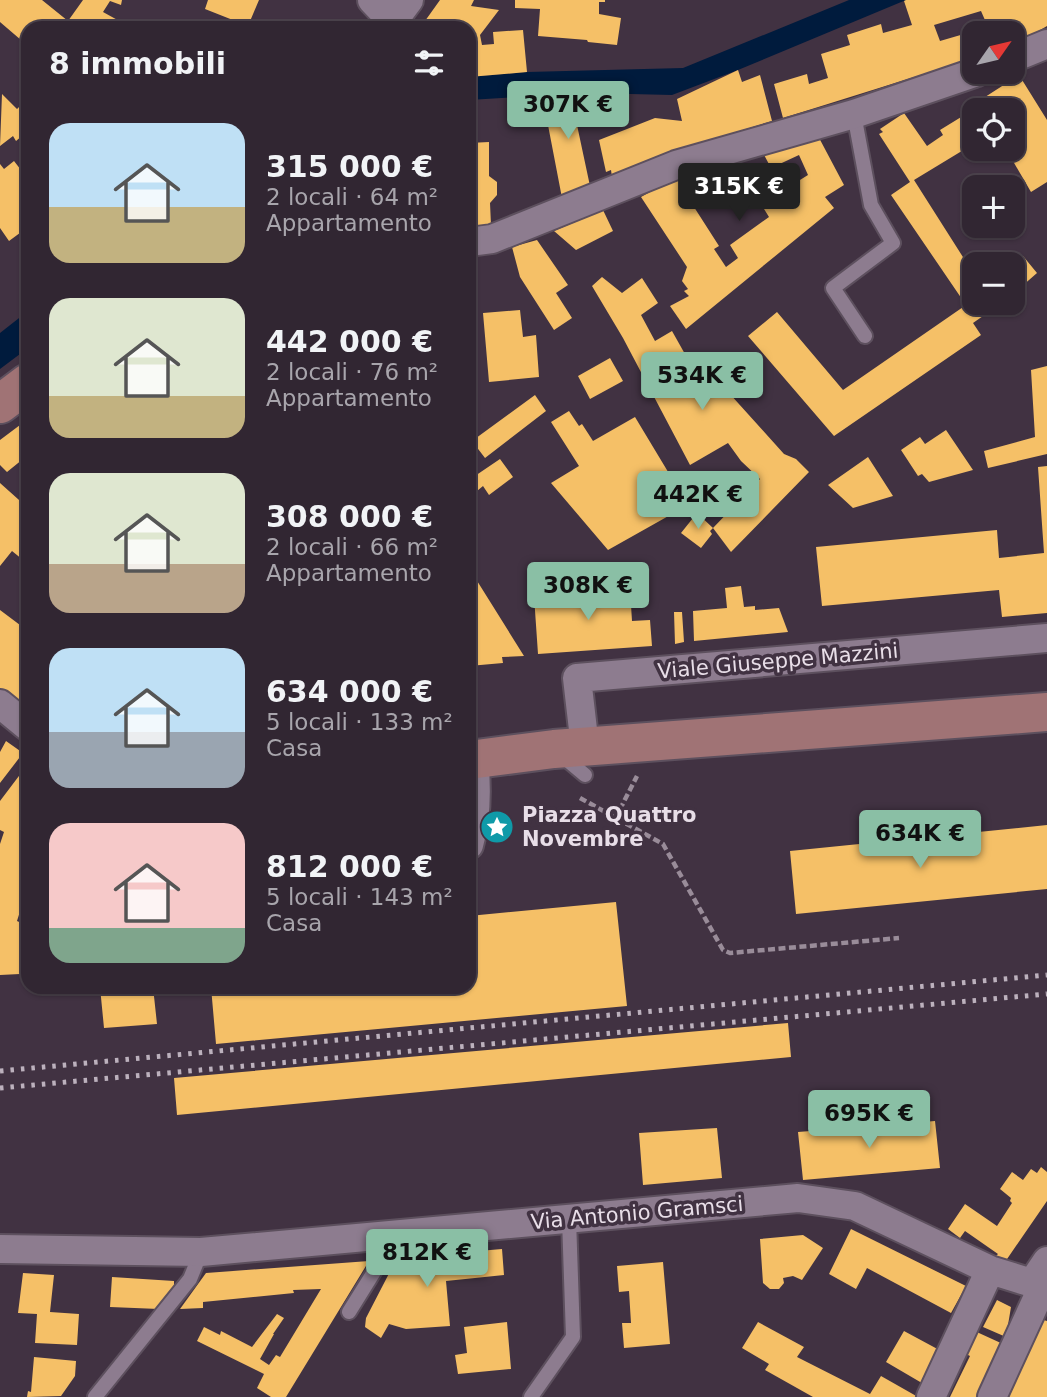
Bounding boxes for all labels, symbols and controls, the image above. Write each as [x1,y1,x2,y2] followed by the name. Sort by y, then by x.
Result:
[962,21,1026,84] north arrow
[962,21,1025,315] map controls
[410,44,448,82] icon: filters
[49,46,226,81] text: 8 immobili
[511,82,625,141] pin: 307K €
[523,91,613,117] text: 307K €
[962,98,1025,161] button: locate
[266,149,433,184] text: 315 000 €
[105,151,189,235] icon: home
[682,164,796,223] pin: 315K €
[694,173,784,199] text: 315K €
[962,175,1025,238] button: +
[266,184,438,210] text: 2 locali · 64 m²
[266,210,432,236] text: Appartamento
[962,252,1025,315] button: −
[266,324,433,359] text: 442 000 €
[105,326,189,410] icon: home
[645,352,759,412] pin: 534K €
[266,359,438,385] text: 2 locali · 76 m²
[657,362,747,388] text: 534K €
[266,385,432,411] text: Appartamento
[641,472,755,531] pin: 442K €
[653,481,743,507] text: 442K €
[266,499,433,534] text: 308 000 €
[105,501,189,585] icon: home
[266,534,438,560] text: 2 locali · 66 m²
[266,560,432,586] text: Appartamento
[531,562,645,622] pin: 308K €
[543,572,633,598] text: 308K €
[657,639,899,683] street label: Viale Giuseppe Mazzini
[266,674,433,709] text: 634 000 €
[105,676,189,760] icon: home
[266,709,453,735] text: 5 locali · 133 m²
[266,735,322,761] text: Casa
[522,803,697,851] place label: Piazza Quattro Novembre
[478,808,516,846] place icon: Piazza Quattro Novembre
[863,810,977,870] pin: 634K €
[875,820,965,846] text: 634K €
[266,849,433,884] text: 812 000 €
[105,851,189,935] icon: home
[266,884,453,910] text: 5 locali · 143 m²
[266,910,322,936] text: Casa
[812,1090,926,1150] pin: 695K €
[824,1100,914,1126] text: 695K €
[530,1192,744,1234] street label: Via Antonio Gramsci
[370,1230,484,1289] pin: 812K €
[382,1239,472,1265] text: 812K €

